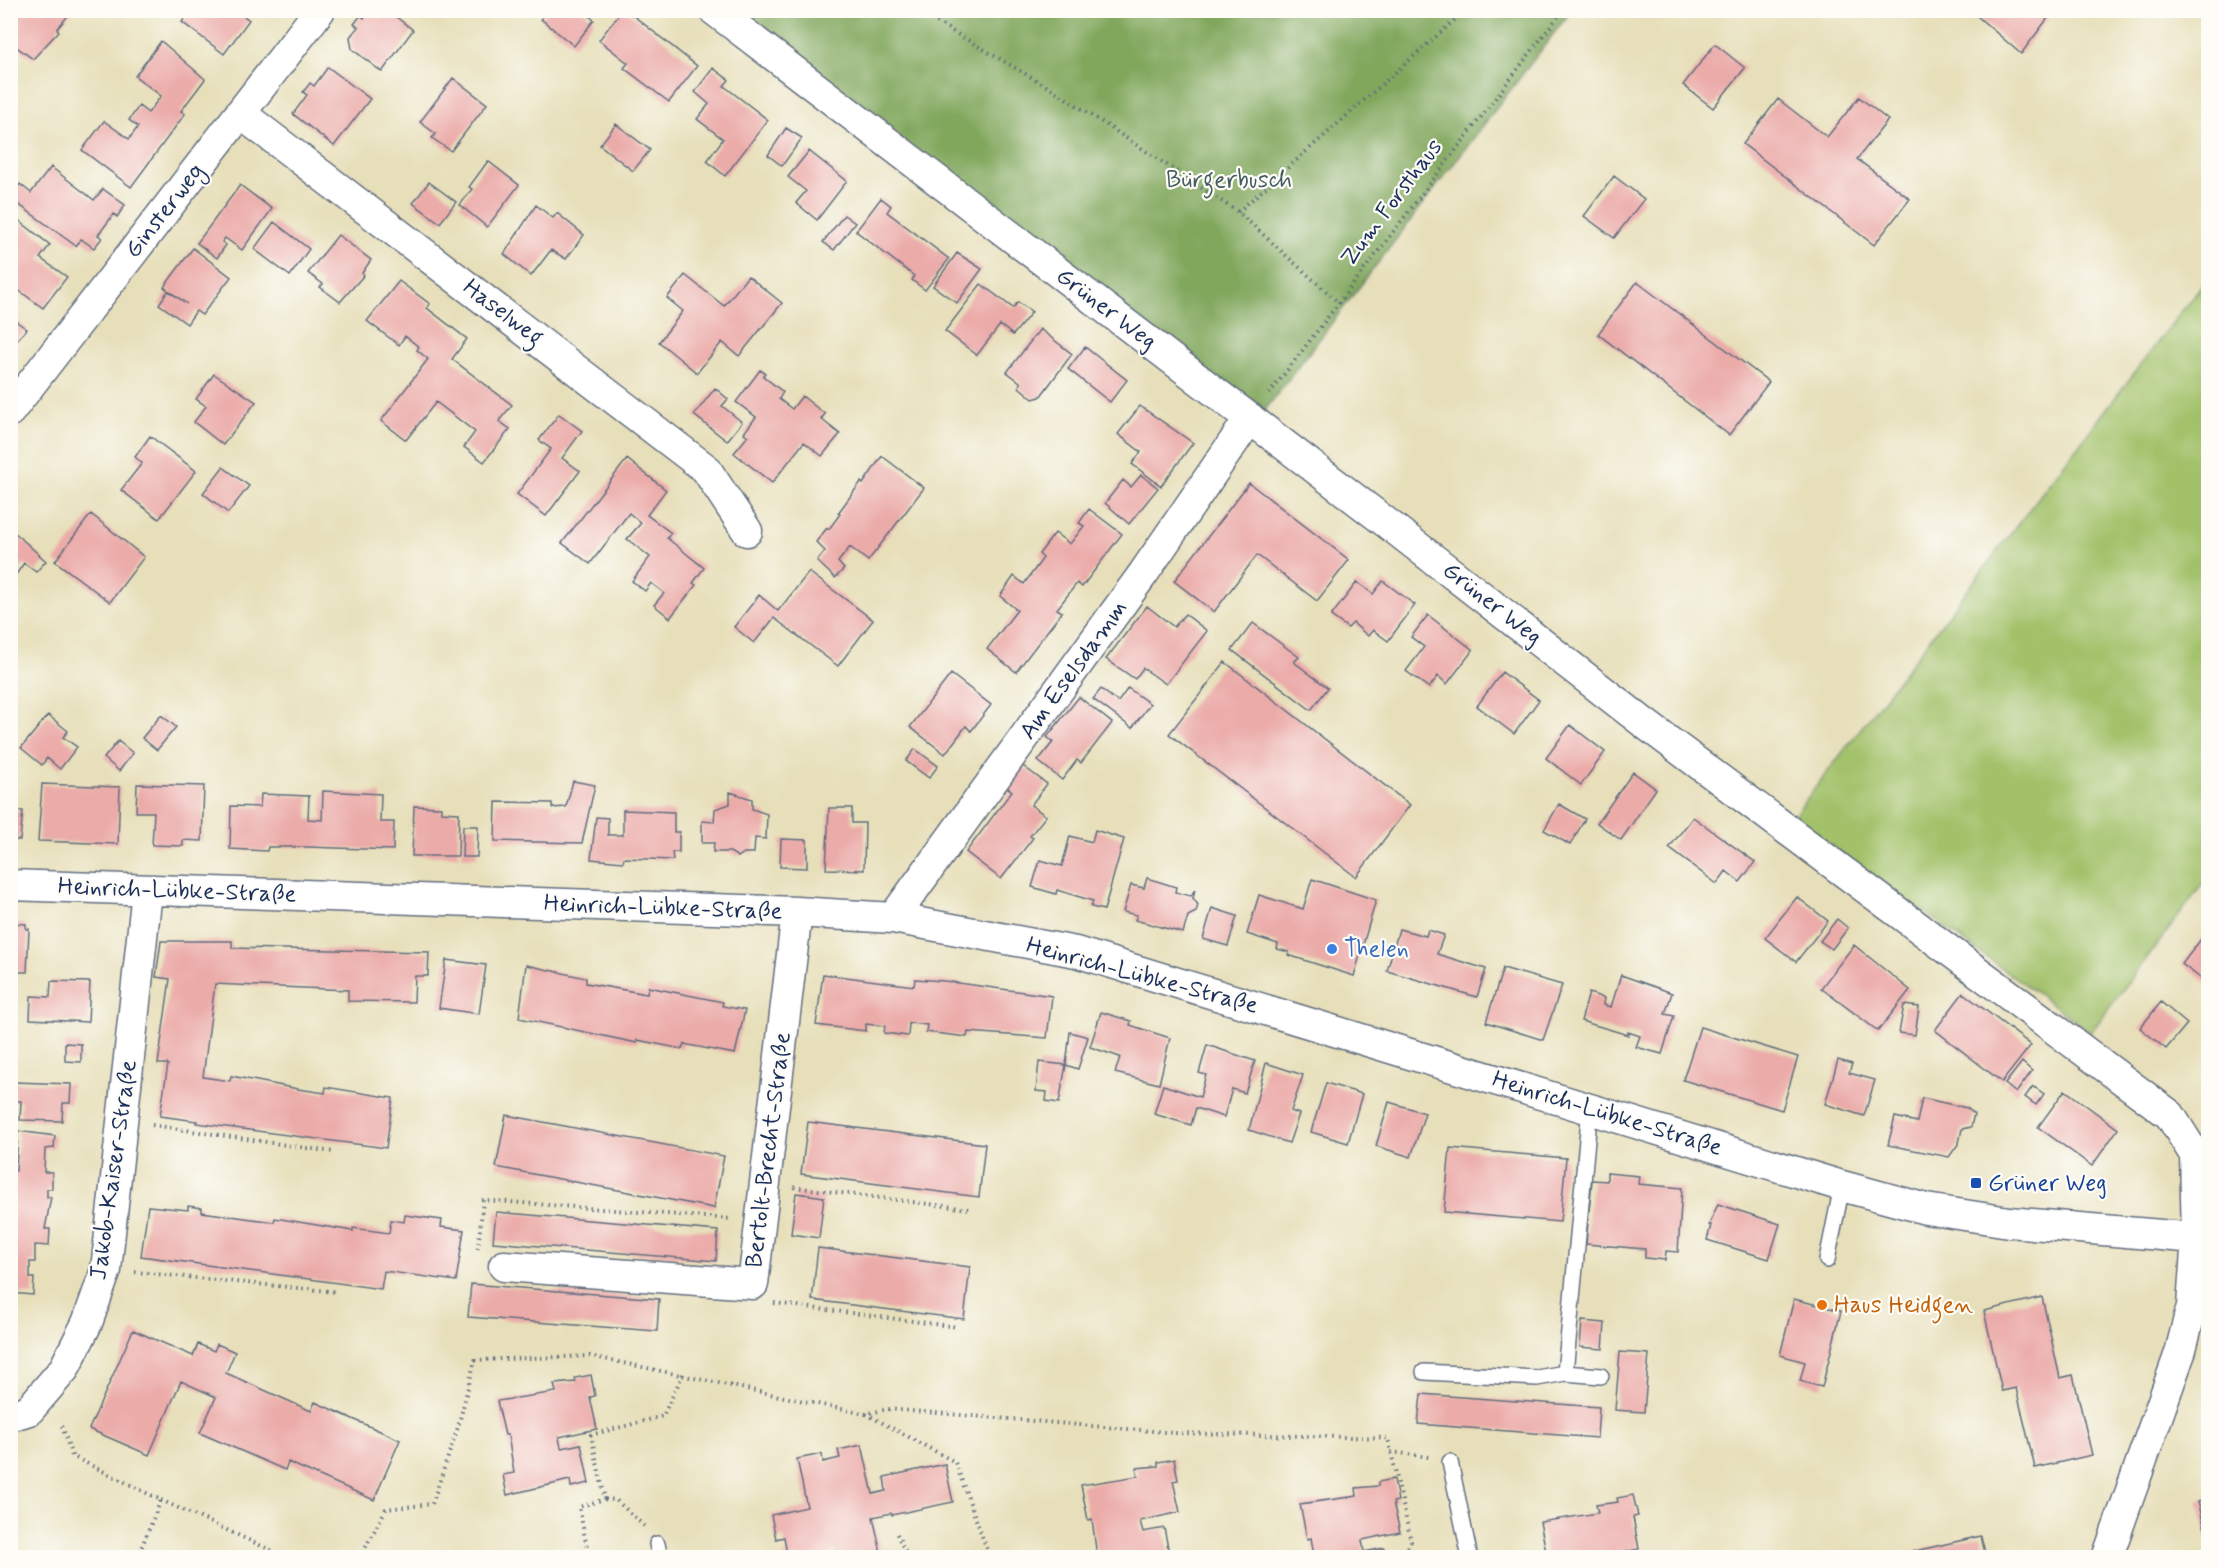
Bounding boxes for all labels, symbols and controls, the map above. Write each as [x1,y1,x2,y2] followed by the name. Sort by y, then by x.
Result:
[1334,133,1450,273] street label: Zum Forsthaus
[118,157,213,266] street label: Ginsterweg
[1166,165,1292,199] park label: Bürgerbusch
[1049,261,1163,357] street label: Grüner Weg
[455,272,550,356] street label: Haselweg
[1436,555,1548,653] street label: Grüner Weg
[1013,594,1135,746] street label: Am Eselsdamm
[57,871,297,911] street label: Heinrich-Lübke-Straße
[543,888,783,928] street label: Heinrich-Lübke-Straße
[1023,930,1262,1022] street label: Heinrich-Lübke-Straße
[1344,934,1409,965] place label: Thelen
[1325,942,1339,956] marker: Thelen
[739,1030,799,1270] street label: Bertolt-Brecht-Straße
[83,1058,145,1282] street label: Jakob-Kaiser-Straße
[1488,1064,1726,1164] street label: Heinrich-Lübke-Straße
[1988,1168,2107,1199] place label: Grüner Weg
[1969,1176,1983,1190] marker: Grüner Weg
[1834,1290,1973,1324] place label: Haus Heidgen
[1815,1298,1829,1312] marker: Haus Heidgen

